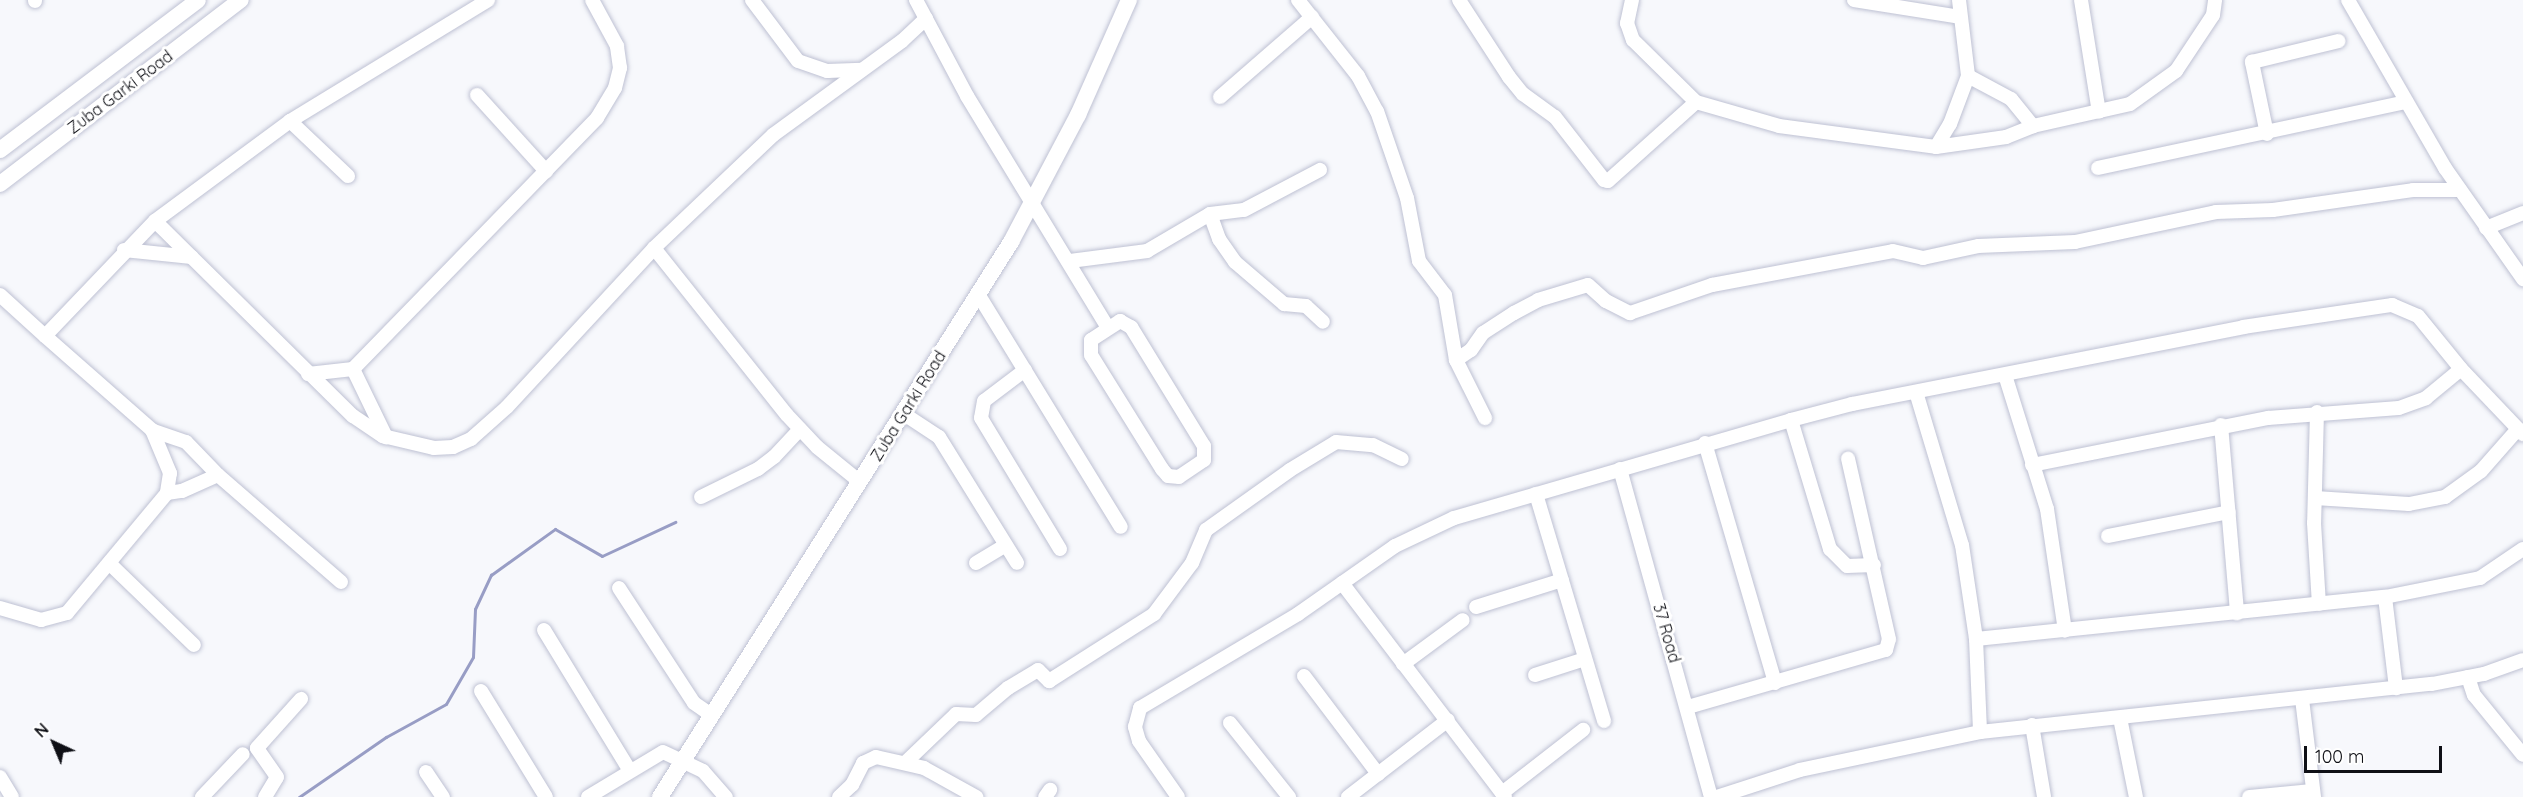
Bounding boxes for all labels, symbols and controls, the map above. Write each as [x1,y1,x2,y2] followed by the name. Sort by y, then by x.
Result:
[64,46,176,138] street label: Zuba Garki Road
[866,347,950,465] street label: Zuba Garki Road
[1649,601,1685,665] street label: 37 Road
[24,713,84,773] north arrow
[30,719,53,741] text: N
[2307,734,2445,772] scale bar
[2315,745,2364,768] text: 100 m

